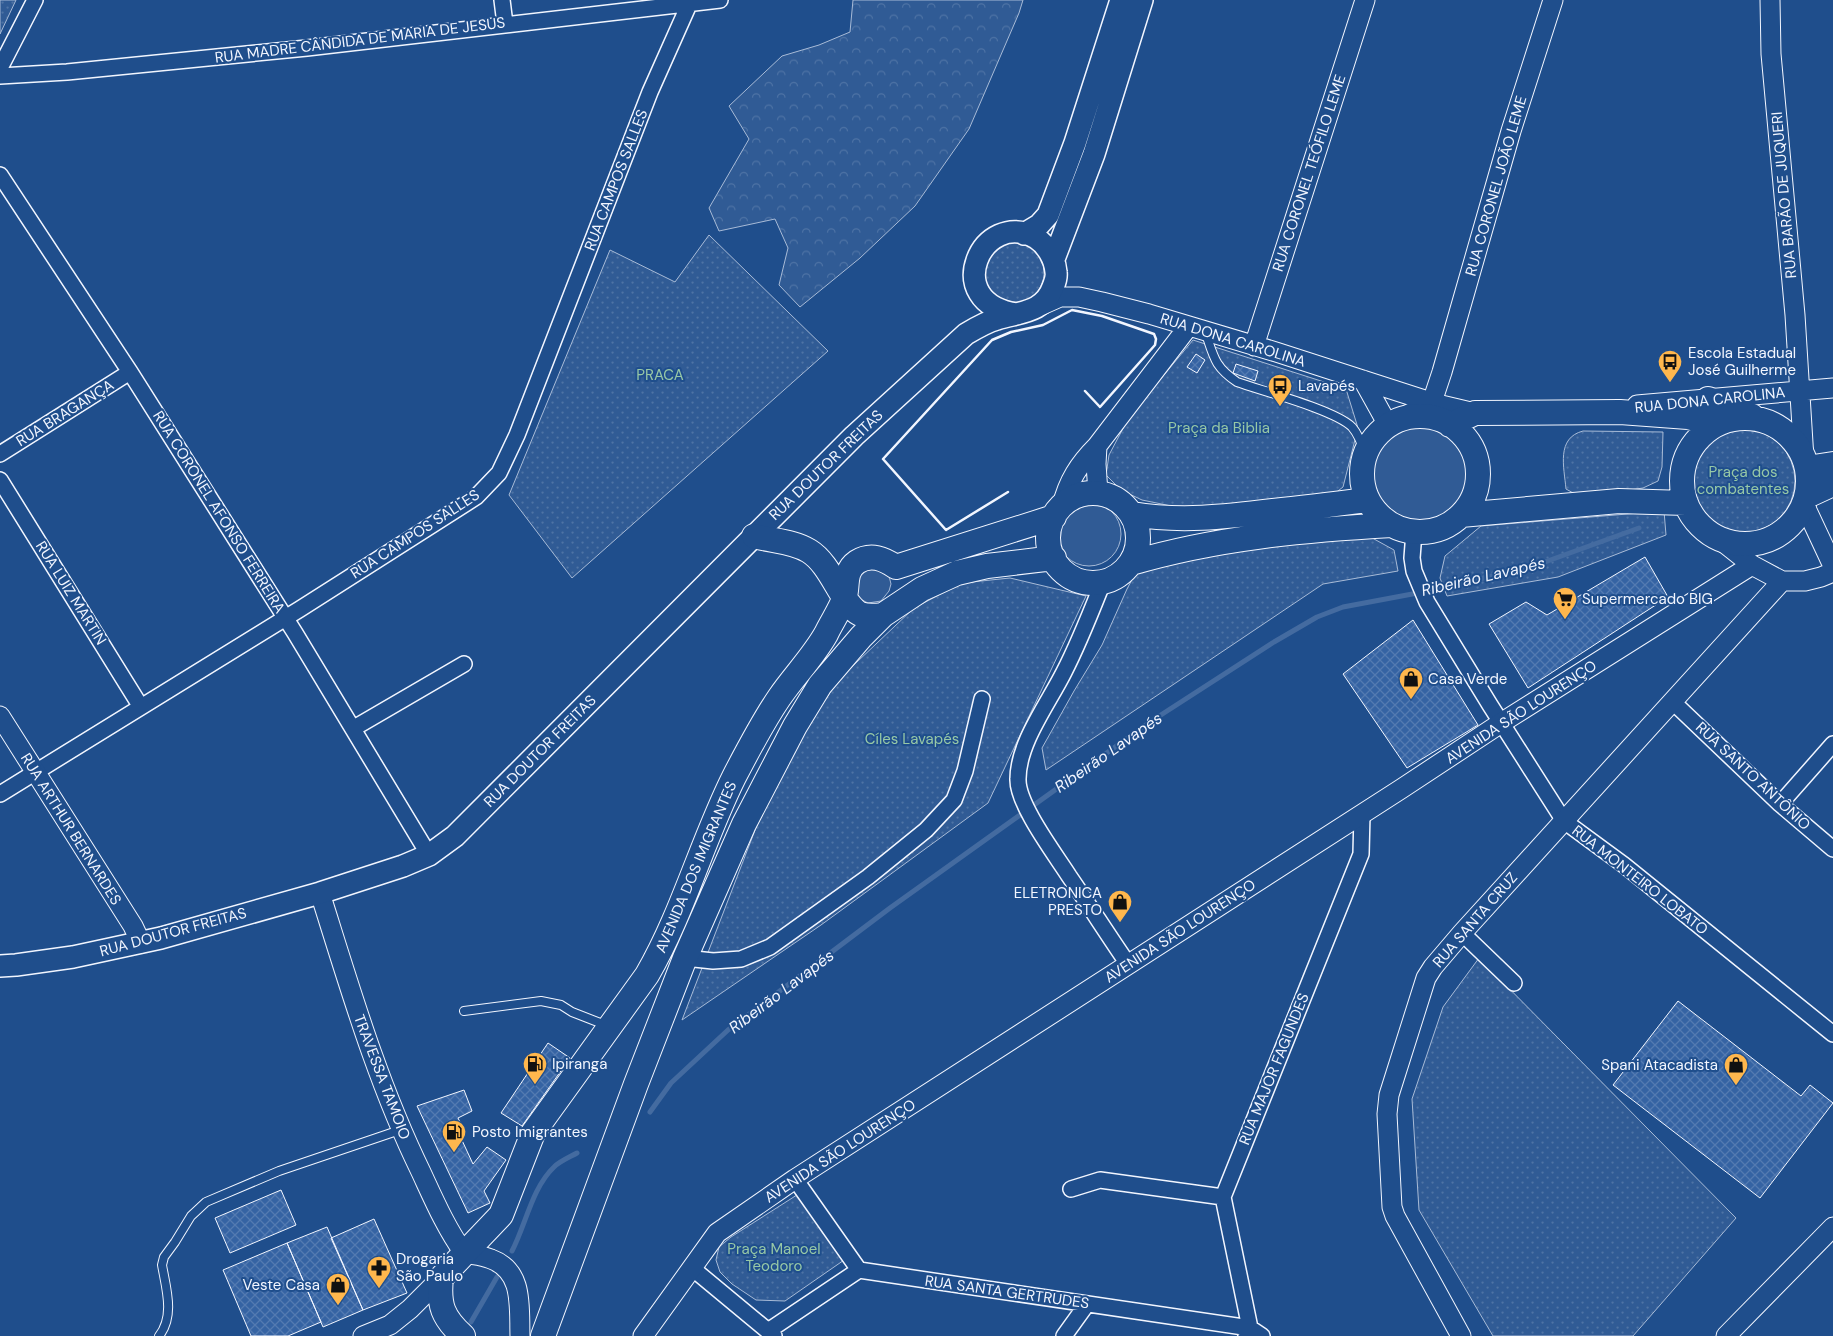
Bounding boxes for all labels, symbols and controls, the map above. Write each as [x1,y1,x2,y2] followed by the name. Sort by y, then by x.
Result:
[214,12,507,68] street label: RUA MADRE CÂNDIDA DE MARIA DE JESUS
[1268,72,1350,274] street label: RUA CORONEL TEÓFILO LEME
[1461,94,1531,278] street label: RUA CORONEL JOÃO LEME
[580,106,652,254] street label: RUA CAMPOS SALLES
[1767,111,1801,279] street label: RUA BARÃO DE JUQUERI
[1158,308,1308,372] street label: RUA DONA CAROLINA
[1688,343,1796,380] place label: Escola Estadual José Guilherme
[1657,349,1683,383] bus stop icon: Escola Estadual José Guilherme
[636,365,684,385] park label: PRACA
[1267,373,1293,407] bus stop icon: Lavapés
[12,375,118,451] street label: RUA BRAGANÇA
[1298,376,1355,396] place label: Lavapés
[1634,382,1786,418] street label: RUA DONA CAROLINA
[765,405,888,525] street label: RUA DOUTOR FREITAS
[148,407,290,617] street label: RUA CORONEL AFONSO FERREIRA
[1168,418,1270,438] park label: Praça da Biblia
[1697,462,1789,499] park label: Praça dos combatentes
[347,485,484,583] street label: RUA CAMPOS SALLES
[31,537,111,649] street label: RUA LUIZ MARTIN
[1419,552,1547,601] water label: Ribeirão Lavapés
[1552,586,1578,620] supermarket icon: Supermercado BIG
[1582,589,1713,609] place label: Supermercado BIG
[1442,656,1600,768] street label: AVENIDA SÃO LOURENÇO
[1398,666,1424,700] shop icon: Casa Verde
[1428,669,1507,689] place label: Casa Verde
[479,690,601,812] street label: RUA DOUTOR FREITAS
[1050,708,1166,797] water label: Ribeirão Lavapés
[1691,718,1815,834] street label: RUA SANTO ANTÔNIO
[865,729,959,749] park label: Cíles Lavapés
[16,749,126,909] street label: RUA ARTHUR BERNARDES
[651,778,741,956] street label: AVENIDA DOS IMIGRANTES
[1568,821,1712,939] street label: RUA MONTEIRO LOBATO
[1428,868,1522,972] street label: RUA SANTA CRUZ
[1101,875,1259,987] street label: AVENIDA SÃO LOURENÇO
[1014,883,1102,920] place label: ELETRONICA PRESTO
[1107,889,1133,923] shop icon: ELETRONICA PRESTO
[97,903,249,961] street label: RUA DOUTOR FREITAS
[724,945,838,1038] water label: Ribeirão Lavapés
[1234,990,1314,1148] street label: RUA MAJOR FAGUNDES
[349,1012,415,1142] street label: TRAVESSA TAMOIO
[522,1051,548,1085] fuel station icon: Ipiranga
[1723,1052,1749,1086] shop icon: Spani Atacadista
[552,1054,607,1074] place label: Ipiranga
[1601,1055,1718,1075] place label: Spani Atacadista
[761,1095,919,1207] street label: AVENIDA SÃO LOURENÇO
[441,1119,467,1153] fuel station icon: Posto Imigrantes
[472,1122,588,1142] place label: Posto Imigrantes
[727,1239,821,1276] park label: Praça Manoel Teodoro
[396,1249,463,1286] place label: Drogaria São Paulo
[366,1255,392,1289] pharmacy icon: Drogaria São Paulo
[923,1271,1091,1313] street label: RUA SANTA GERTRUDES
[325,1272,351,1306] shop icon: Veste Casa
[242,1275,320,1295] place label: Veste Casa

